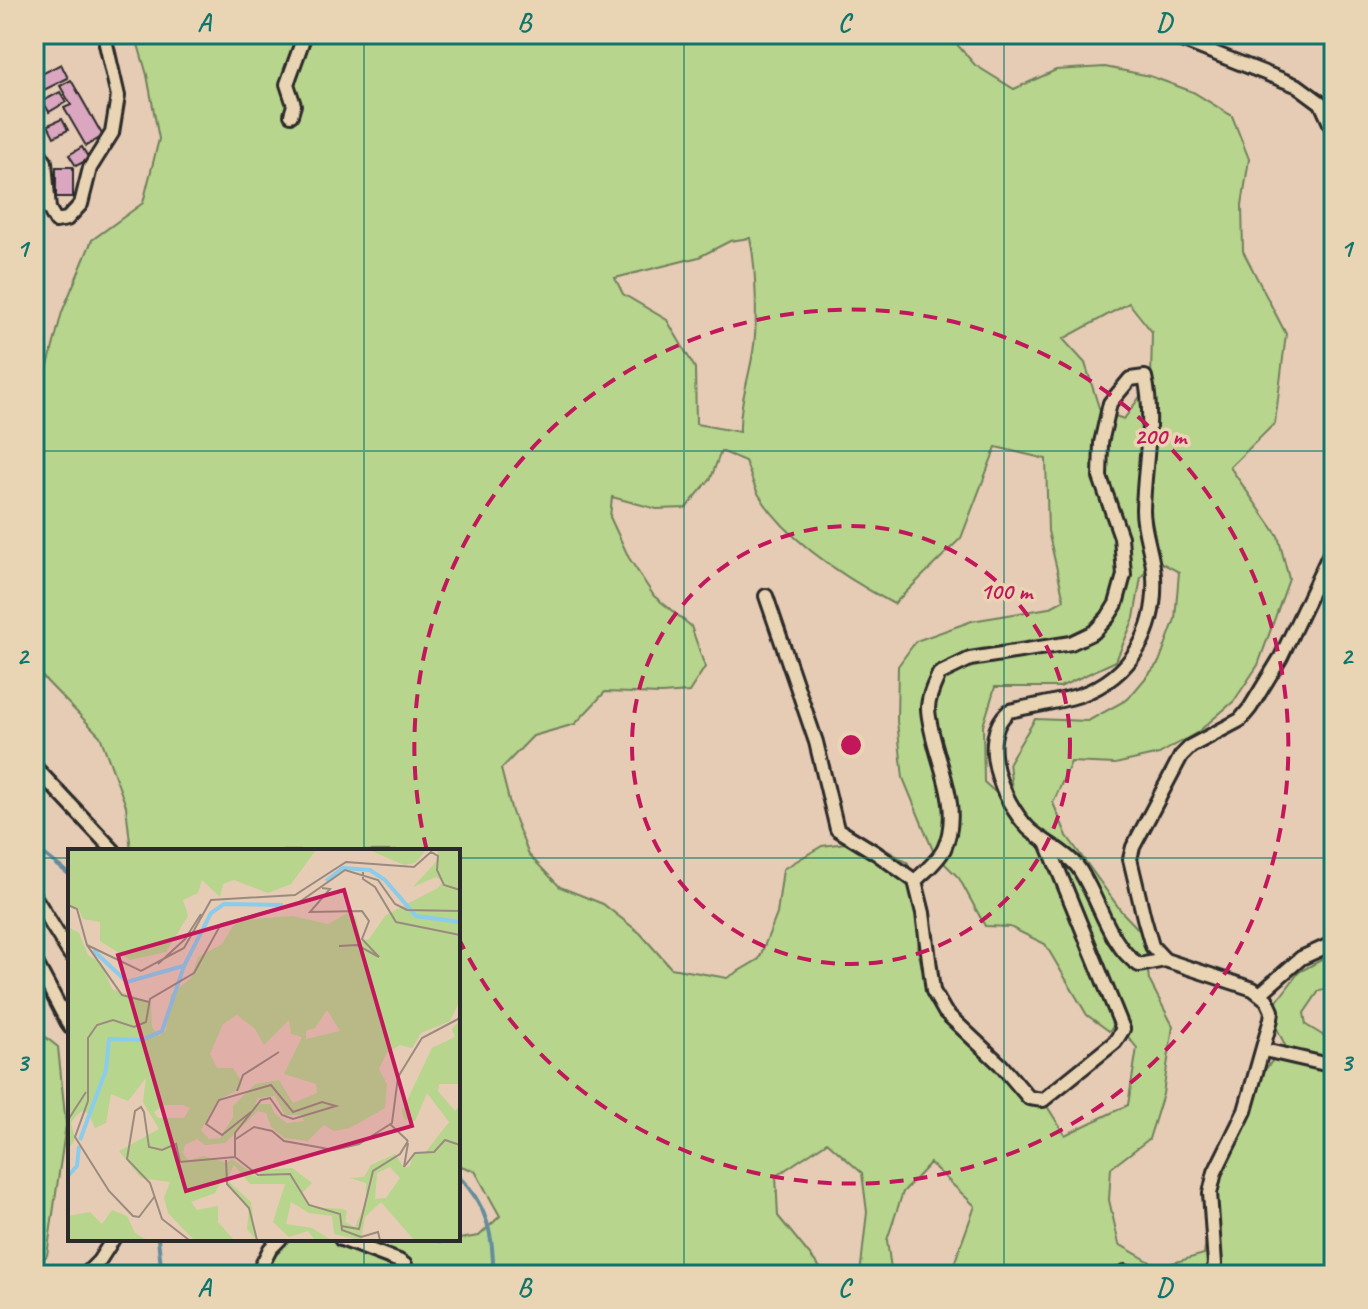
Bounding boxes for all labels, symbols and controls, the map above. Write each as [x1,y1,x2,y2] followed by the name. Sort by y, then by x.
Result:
[197,6,212,39] text: A
[517,6,533,39] text: B
[838,6,854,39] text: C
[1156,6,1174,39] text: D
[16,232,31,265] text: 1
[1340,232,1355,265] text: 1
[1134,421,1188,451] text: 200 m
[980,576,1034,606] text: 100 m
[16,639,30,672] text: 2
[1340,639,1354,672] text: 2
[837,731,865,759] centre of rings
[68,849,460,1241] inset map
[16,1046,30,1079] text: 3
[1340,1046,1354,1079] text: 3
[197,1271,212,1304] text: A
[517,1271,533,1304] text: B
[838,1271,854,1304] text: C
[1156,1271,1174,1304] text: D

